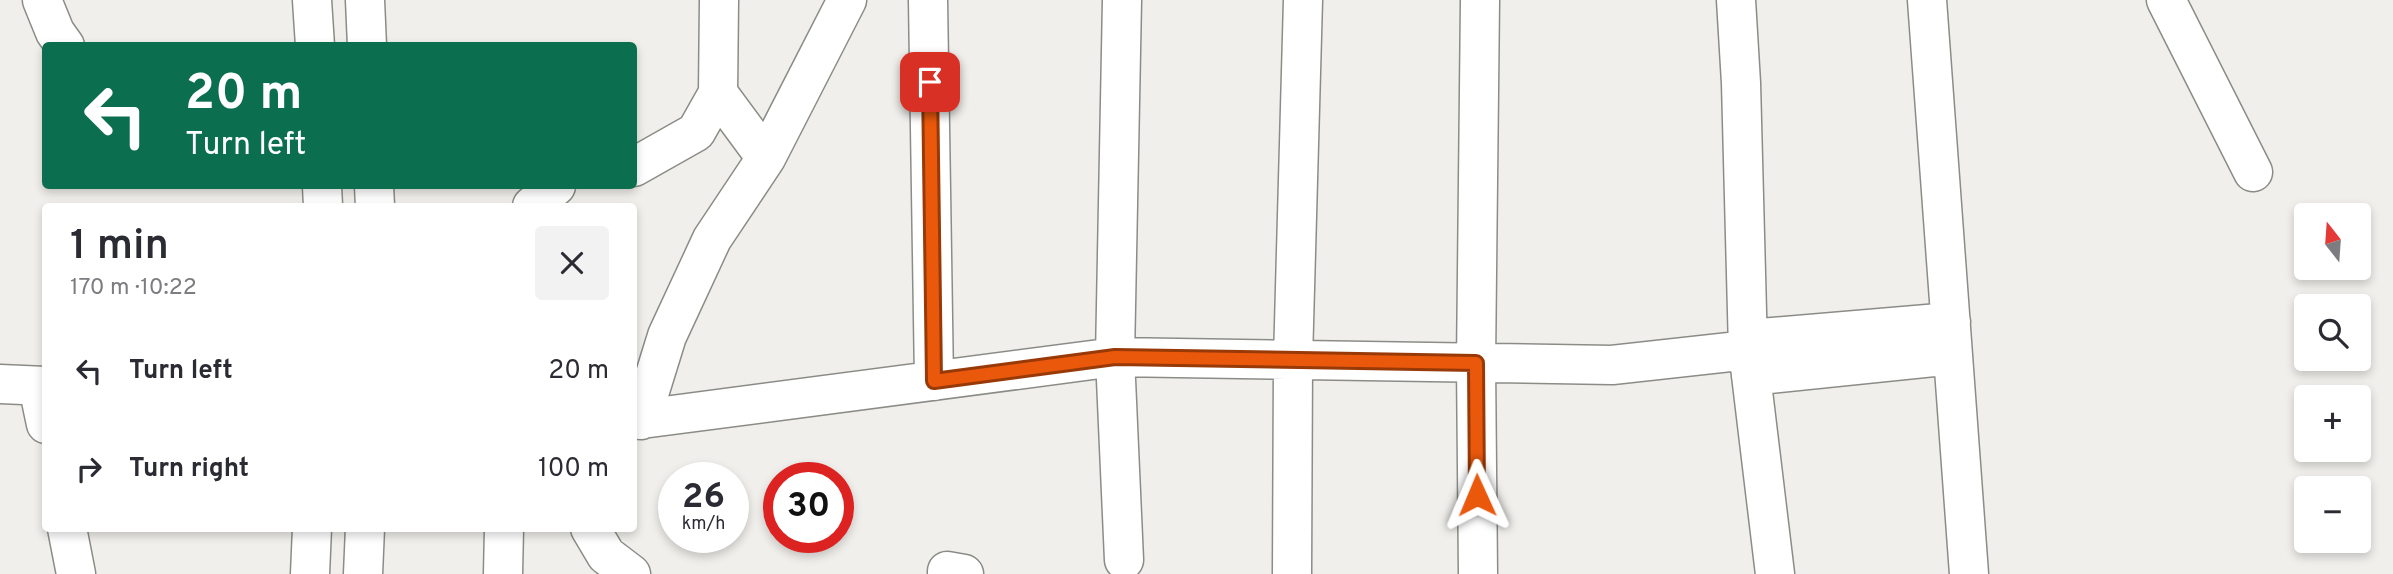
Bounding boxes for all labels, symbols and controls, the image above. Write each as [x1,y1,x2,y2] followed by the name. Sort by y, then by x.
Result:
[900,52,960,112] pin
[911,63,949,101] icon: arrive
[185,65,302,127] text: 20 m
[70,70,161,161] icon: left
[185,126,306,166] text: Turn left
[2294,203,2371,280] north arrow
[2294,203,2371,553] map controls
[70,221,169,274] text: 1 min
[535,226,609,300] button: close
[70,274,197,303] text: 170 m · 10:22
[2294,294,2371,371] button: search
[70,352,108,390] icon: left
[129,355,233,388] text: Turn left
[548,355,609,388] text: 20 m
[2294,385,2371,462] button: +
[70,450,108,488] icon: right
[129,453,249,486] text: Turn right
[538,453,609,486] text: 100 m
[1440,458,1514,532] position arrow
[763,462,854,553] speed limit sign: 30
[682,476,725,520] text: 26
[2294,476,2371,553] button: −
[682,513,725,536] text: km/h

